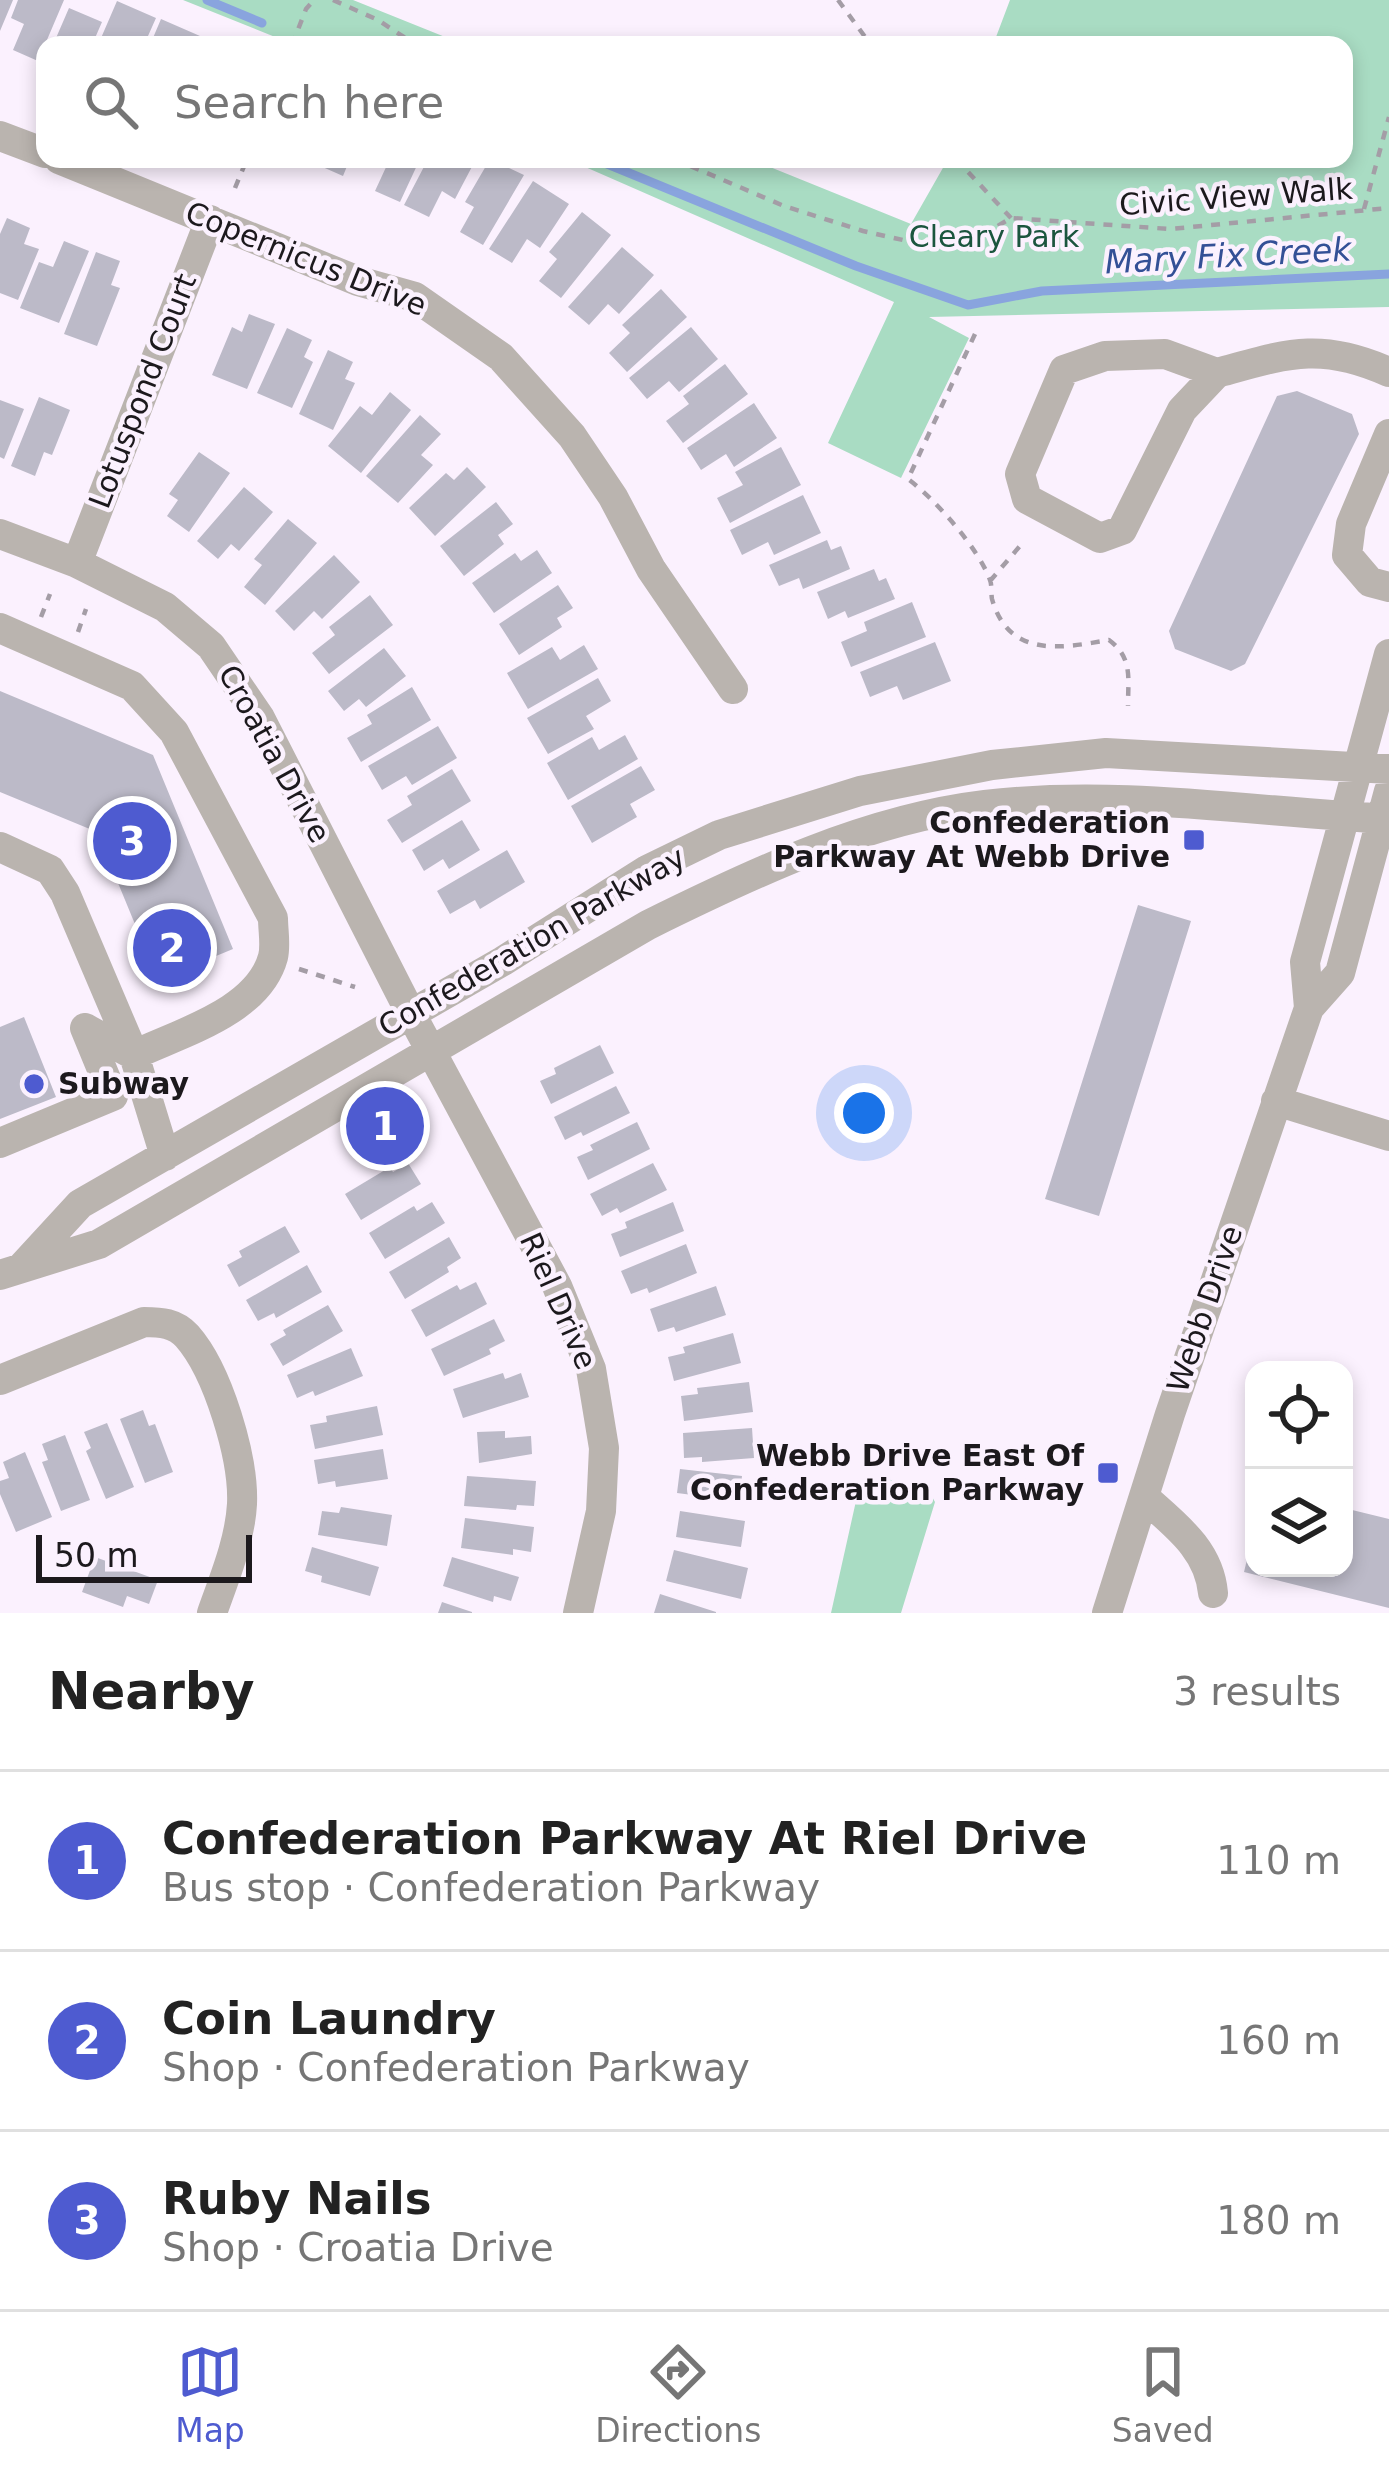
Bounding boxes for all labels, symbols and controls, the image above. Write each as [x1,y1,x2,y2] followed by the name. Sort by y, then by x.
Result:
[36,36,1353,168] search box
[78,69,144,135] icon: search
[174,76,444,129] text: Search here
[1118,171,1355,222] street label: Civic View Walk
[181,194,432,323] street label: Copernicus Drive
[909,219,1080,254] park label: Cleary Park
[1104,229,1354,281] water label: Mary Fix Creek
[82,268,203,513] street label: Lotuspond Court
[211,659,338,849] street label: Croatia Drive
[93,796,171,886] pin: 3
[773,805,1170,874] place label: Confederation Parkway At Webb Drive
[1181,827,1207,853] marker: Confederation Parkway At Webb Drive
[372,839,691,1044] street label: Confederation Parkway
[133,903,211,993] pin: 2
[58,1066,189,1101] place label: Subway
[21,1071,47,1097] marker: Subway
[346,1081,424,1171] pin: 1
[834,1083,894,1143] your location
[1160,1221,1249,1397] street label: Webb Drive
[513,1227,604,1374] street label: Riel Drive
[1245,1361,1353,1577] map controls
[1245,1361,1353,1469] button: locate
[690,1438,1085,1507] place label: Webb Drive East Of Confederation Parkway
[1095,1460,1121,1486] marker: Webb Drive East Of Confederation Parkway
[1245,1469,1353,1577] button: layers
[36,1529,252,1582] scale bar
[54,1536,139,1575] text: 50 m
[48,1662,255,1721] text: Nearby
[1173,1669,1341,1714] text: 3 results
[162,1812,1087,1865] text: Confederation Parkway At Riel Drive
[73,1838,101,1883] text: 1
[1216,1838,1341,1883] text: 110 m
[162,1865,820,1910] text: Bus stop · Confederation Parkway
[162,1992,496,2045] text: Coin Laundry
[73,2018,101,2063] text: 2
[1216,2018,1341,2063] text: 160 m
[162,2045,750,2090] text: Shop · Confederation Parkway
[162,2172,432,2225] text: Ruby Nails
[73,2198,101,2243] text: 3
[1216,2198,1341,2243] text: 180 m
[162,2225,554,2270] text: Shop · Croatia Drive
[175,2339,245,2450] tab: Map
[595,2339,761,2450] tab: Directions
[1112,2339,1214,2450] tab: Saved

